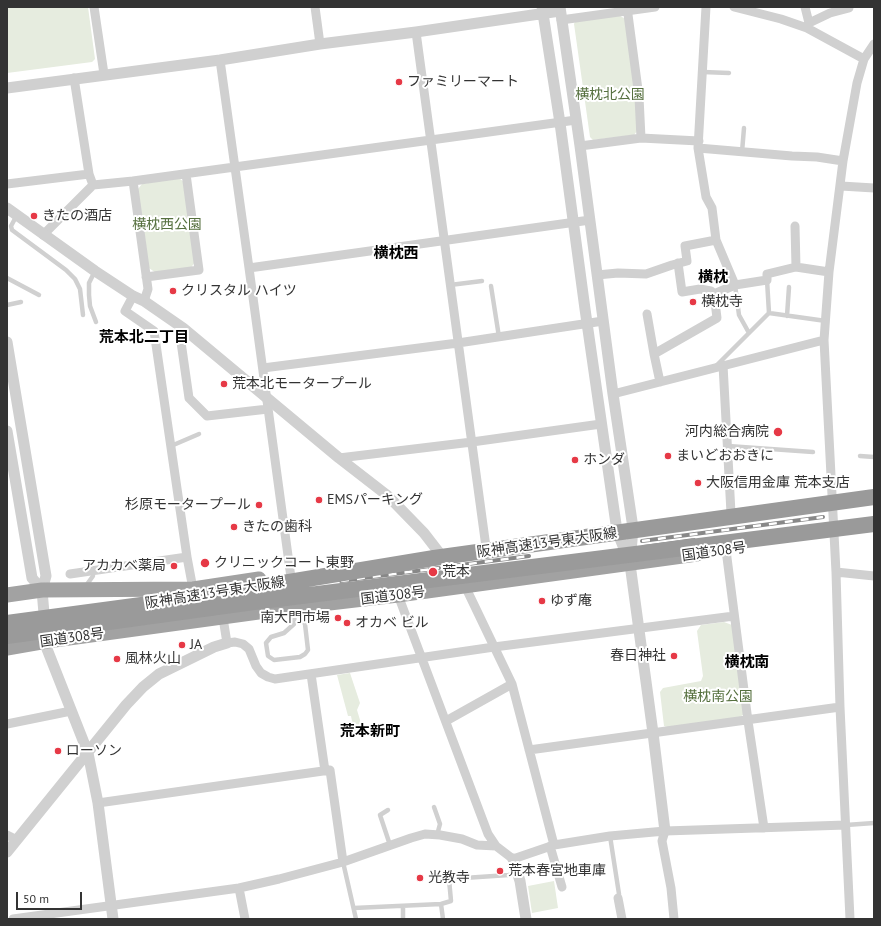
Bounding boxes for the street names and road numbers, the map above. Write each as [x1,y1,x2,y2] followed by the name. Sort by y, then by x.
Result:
[476,525,618,561] street label: 阪神高速13号東大阪線
[681,539,747,565] street label: 国道308号
[144,574,286,612] street label: 阪神高速13号東大阪線
[360,584,426,608] street label: 国道308号
[39,625,105,651] street label: 国道308号

